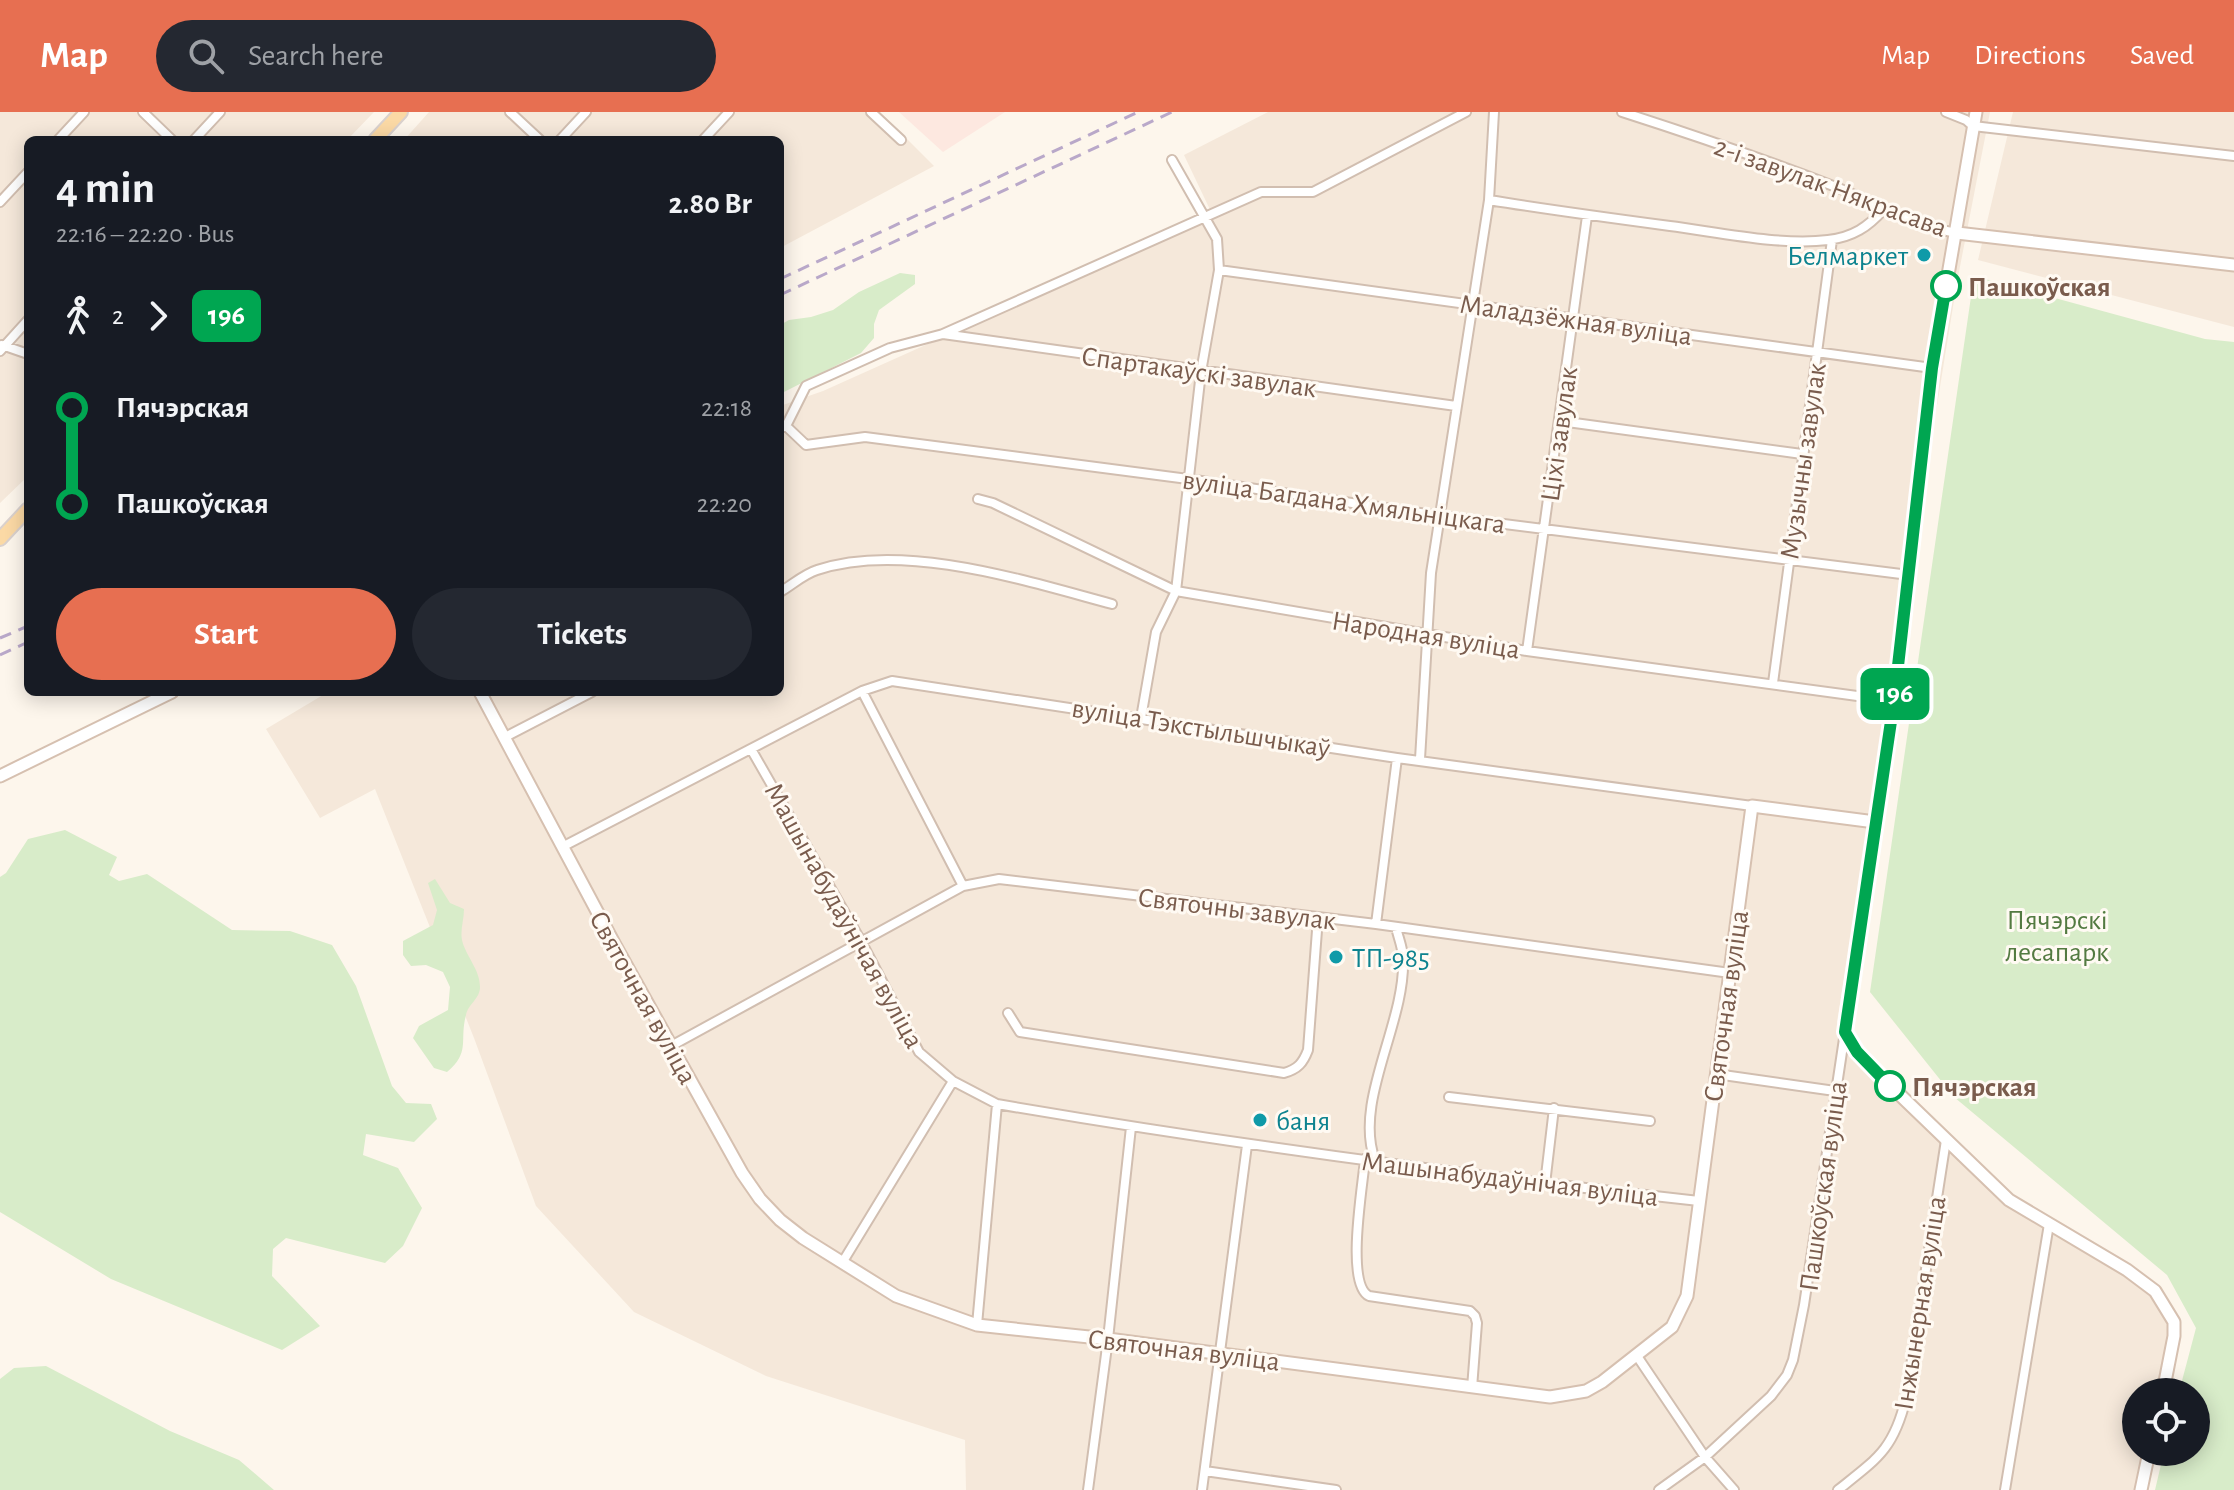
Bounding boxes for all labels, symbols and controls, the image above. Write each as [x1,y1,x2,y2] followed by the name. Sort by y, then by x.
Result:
[156,20,716,92] search box
[184,34,228,78] icon: search
[40,37,108,75] text: Map
[248,41,384,71] text: Search here
[1881,42,1930,70] text: Map
[1974,42,2086,70] text: Directions
[2130,42,2194,70] text: Saved
[1710,133,1951,243] street label: 2-і завулак Някрасава
[56,167,155,211] text: 4 min
[668,189,752,219] text: 2.80 Br
[56,221,234,247] text: 22:16 – 22:20 · Bus
[1787,243,1909,271] place label: Белмаркет
[1915,246,1933,264] marker: Белмаркет
[1931,271,1961,301] marker: Пашкоўская
[1968,274,2111,302] place label: Пашкоўская
[1458,291,1694,351] street label: Маладзёжная вуліца
[56,294,100,338] icon: walk
[136,294,180,338] icon: forward
[208,302,245,330] text: 196
[112,303,124,329] text: 2
[1079,343,1318,403] street label: Спартакаўскі завулак
[1776,361,1832,561] street label: Музычны завулак
[1537,365,1583,504] street label: Ціхі завулак
[116,393,249,423] text: Пячэрская
[701,395,752,421] text: 22:18
[1180,466,1507,540] street label: вуліца Багдана Хмяльніцкага
[116,489,269,519] text: Пашкоўская
[697,491,752,517] text: 22:20
[56,588,396,680] button: Start
[412,588,752,680] button: Tickets
[1330,607,1522,665] street label: Народная вуліца
[1849,668,1941,720] line badge: 196
[1876,680,1914,708] text: 196
[1069,695,1332,763] street label: вуліца Тэкстыльшчыкаў
[759,778,928,1054] street label: Машынабудаўнічая вуліца
[1136,884,1338,936] street label: Святочны завулак
[583,907,701,1089] street label: Святочная вуліца
[2005,907,2109,967] park label: Пячэрскі лесапарк
[1700,908,1754,1104] street label: Святочная вуліца
[1352,945,1430,973] place label: ТП-985
[1327,948,1345,966] marker: ТП-985
[1875,1071,1905,1101] marker: Пячэрская
[1912,1074,2037,1102] place label: Пячэрская
[1795,1079,1853,1293] street label: Пашкоўская вуліца
[1276,1108,1330,1136] place label: баня
[1251,1111,1269,1129] marker: баня
[1360,1148,1660,1212] street label: Машынабудаўнічая вуліца
[1890,1194,1952,1412] street label: Інжынерная вуліца
[1086,1325,1282,1377] street label: Святочная вуліца
[2122,1378,2210,1466] map controls
[2122,1378,2210,1466] button: locate

